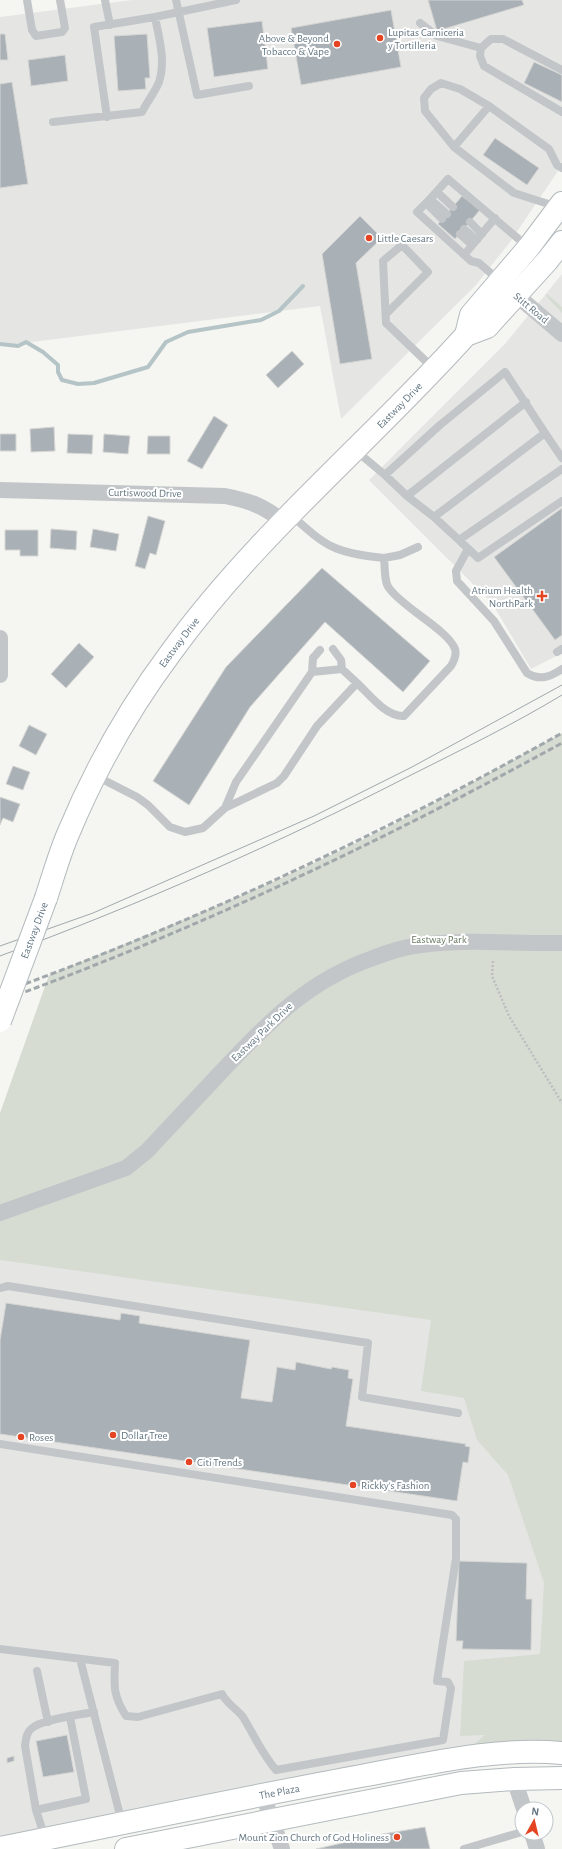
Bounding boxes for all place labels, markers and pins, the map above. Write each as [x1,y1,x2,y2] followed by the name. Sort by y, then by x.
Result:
[387,27,464,51] place label: Lupitas Carniceria y Tortilleria
[259,33,329,57] place label: Above & Beyond Tobacco & Vape
[375,33,385,43] marker: Lupitas Carniceria y Tortilleria
[332,39,342,49] marker: Above & Beyond Tobacco & Vape
[364,233,374,243] marker: Little Caesars
[377,233,433,244] place label: Little Caesars
[472,585,533,609] place label: Atrium Health NorthPark
[536,590,548,602] marker: Atrium Health NorthPark
[108,1430,118,1440] marker: Dollar Tree
[121,1430,168,1441] place label: Dollar Tree
[16,1432,26,1442] marker: Roses
[29,1432,53,1443] place label: Roses
[184,1457,194,1467] marker: Citi Trends
[197,1457,242,1468] place label: Citi Trends
[348,1480,358,1490] marker: Rickky's Fashion
[361,1480,429,1491] place label: Rickky's Fashion
[239,1832,389,1843] place label: Mount Zion Church of God Holiness
[392,1832,402,1842] marker: Mount Zion Church of God Holiness

